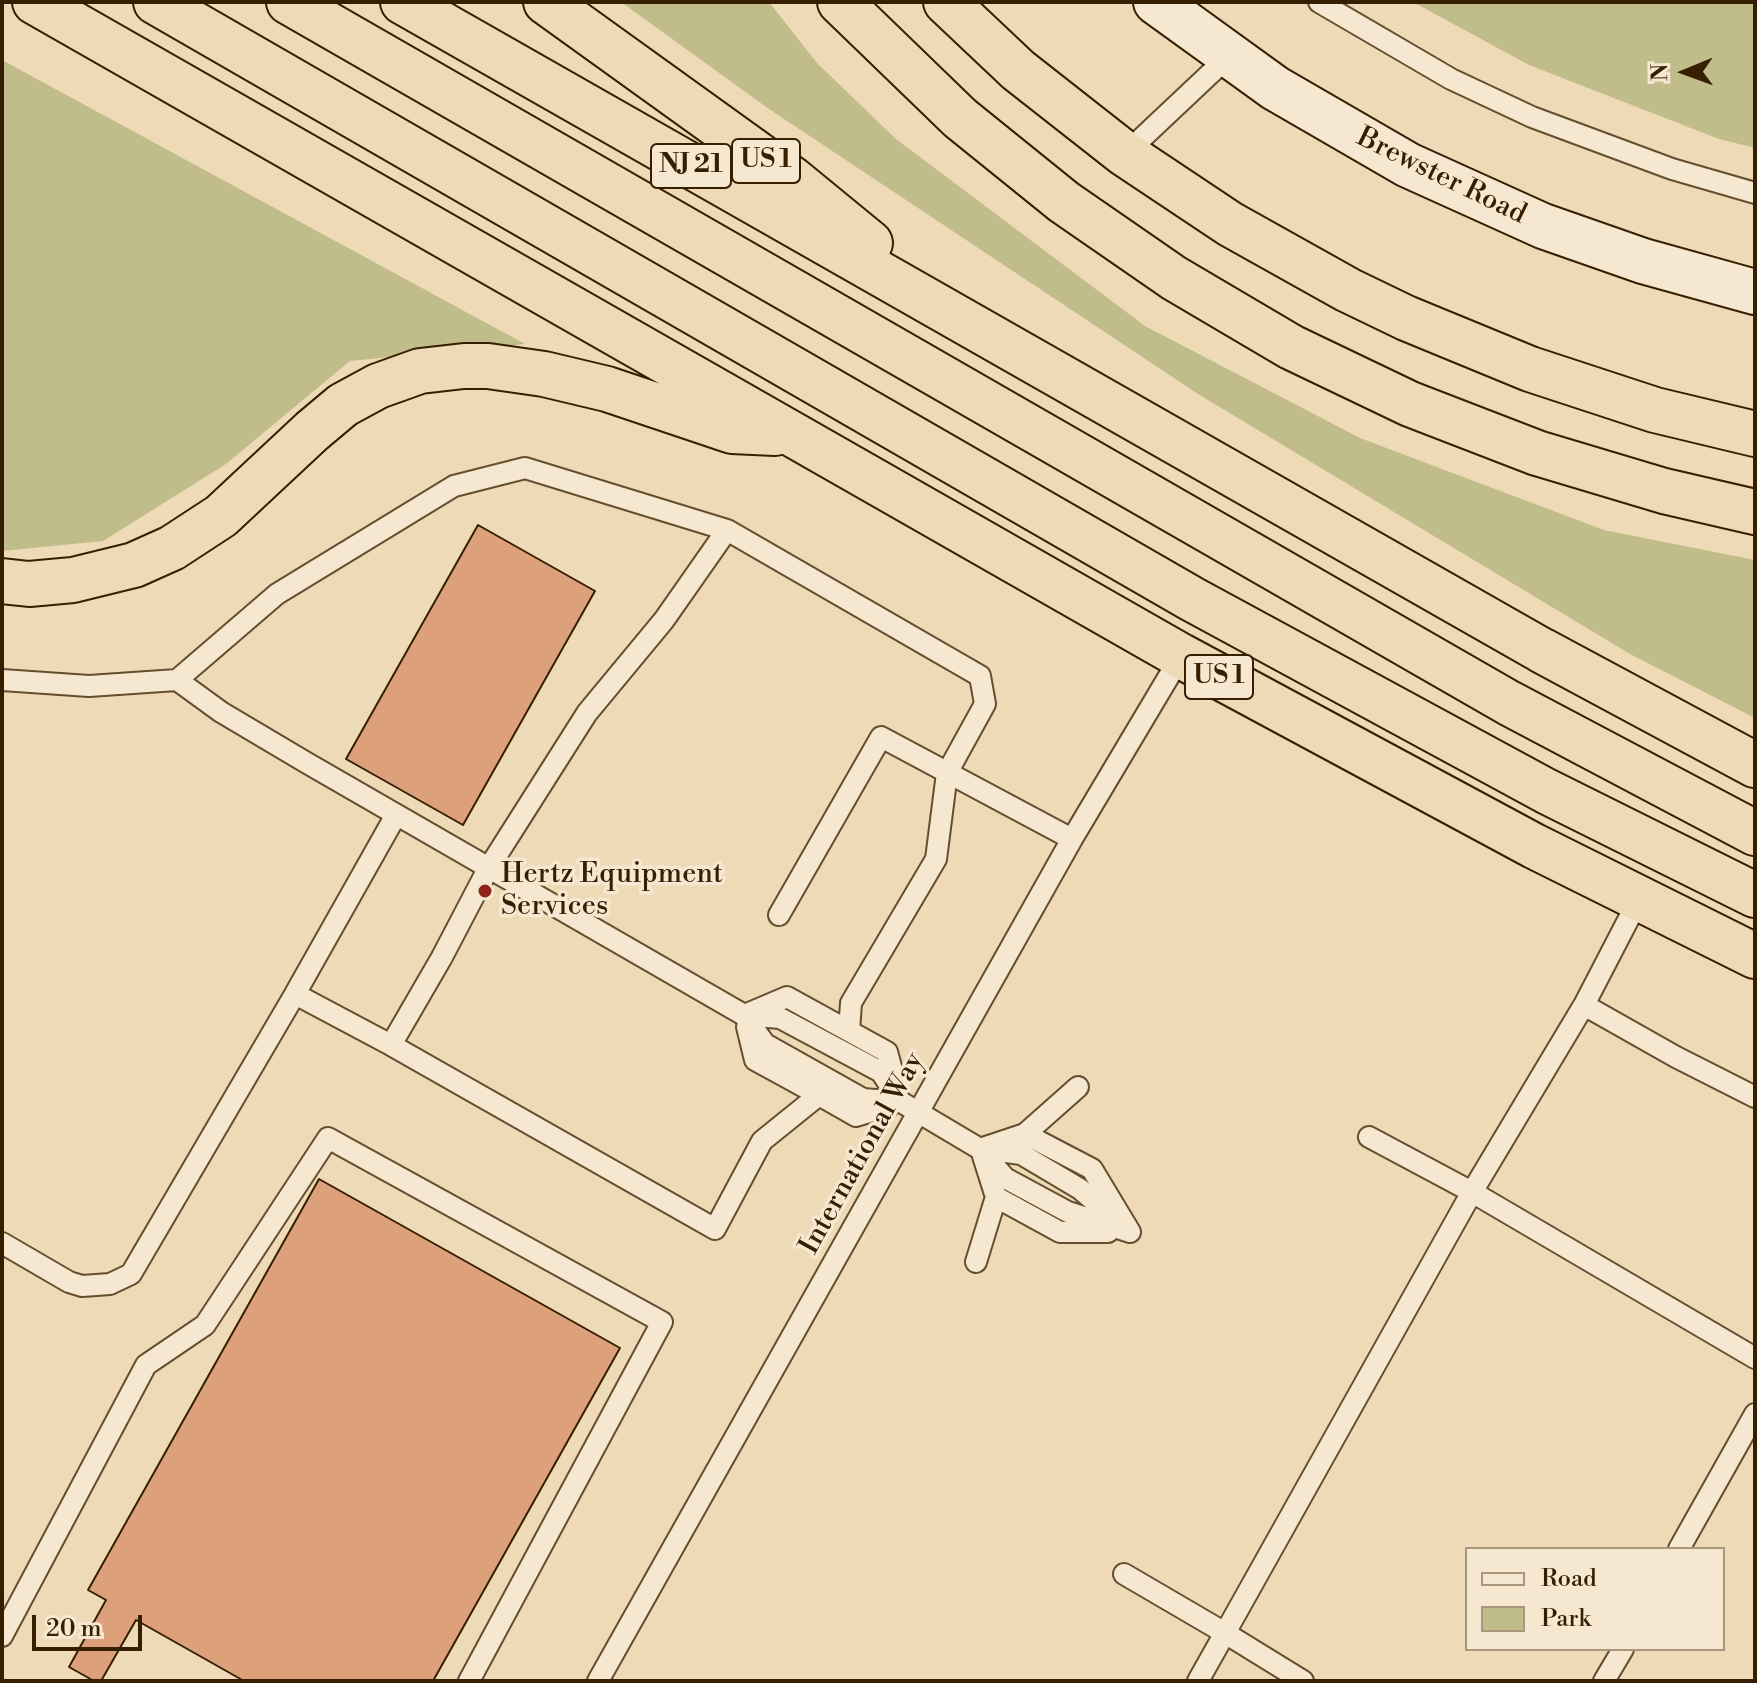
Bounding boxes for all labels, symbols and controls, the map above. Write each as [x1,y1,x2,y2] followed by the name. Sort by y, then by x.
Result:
[1645,32,1725,112] north arrow
[1647,63,1674,81] text: N
[1351,121,1531,233] street label: Brewster Road
[732,139,800,183] road number: US 1
[651,144,731,188] road number: NJ 21
[1185,655,1253,699] road number: US 1
[501,858,723,924] place label: Hertz Equipment Services
[476,882,494,900] marker: Hertz Equipment Services
[794,1047,932,1261] street label: International Way
[1465,1547,1725,1651] legend
[1541,1564,1597,1594] text: Road
[36,1599,146,1649] scale bar
[1541,1604,1591,1634] text: Park
[46,1614,102,1644] text: 20 m

